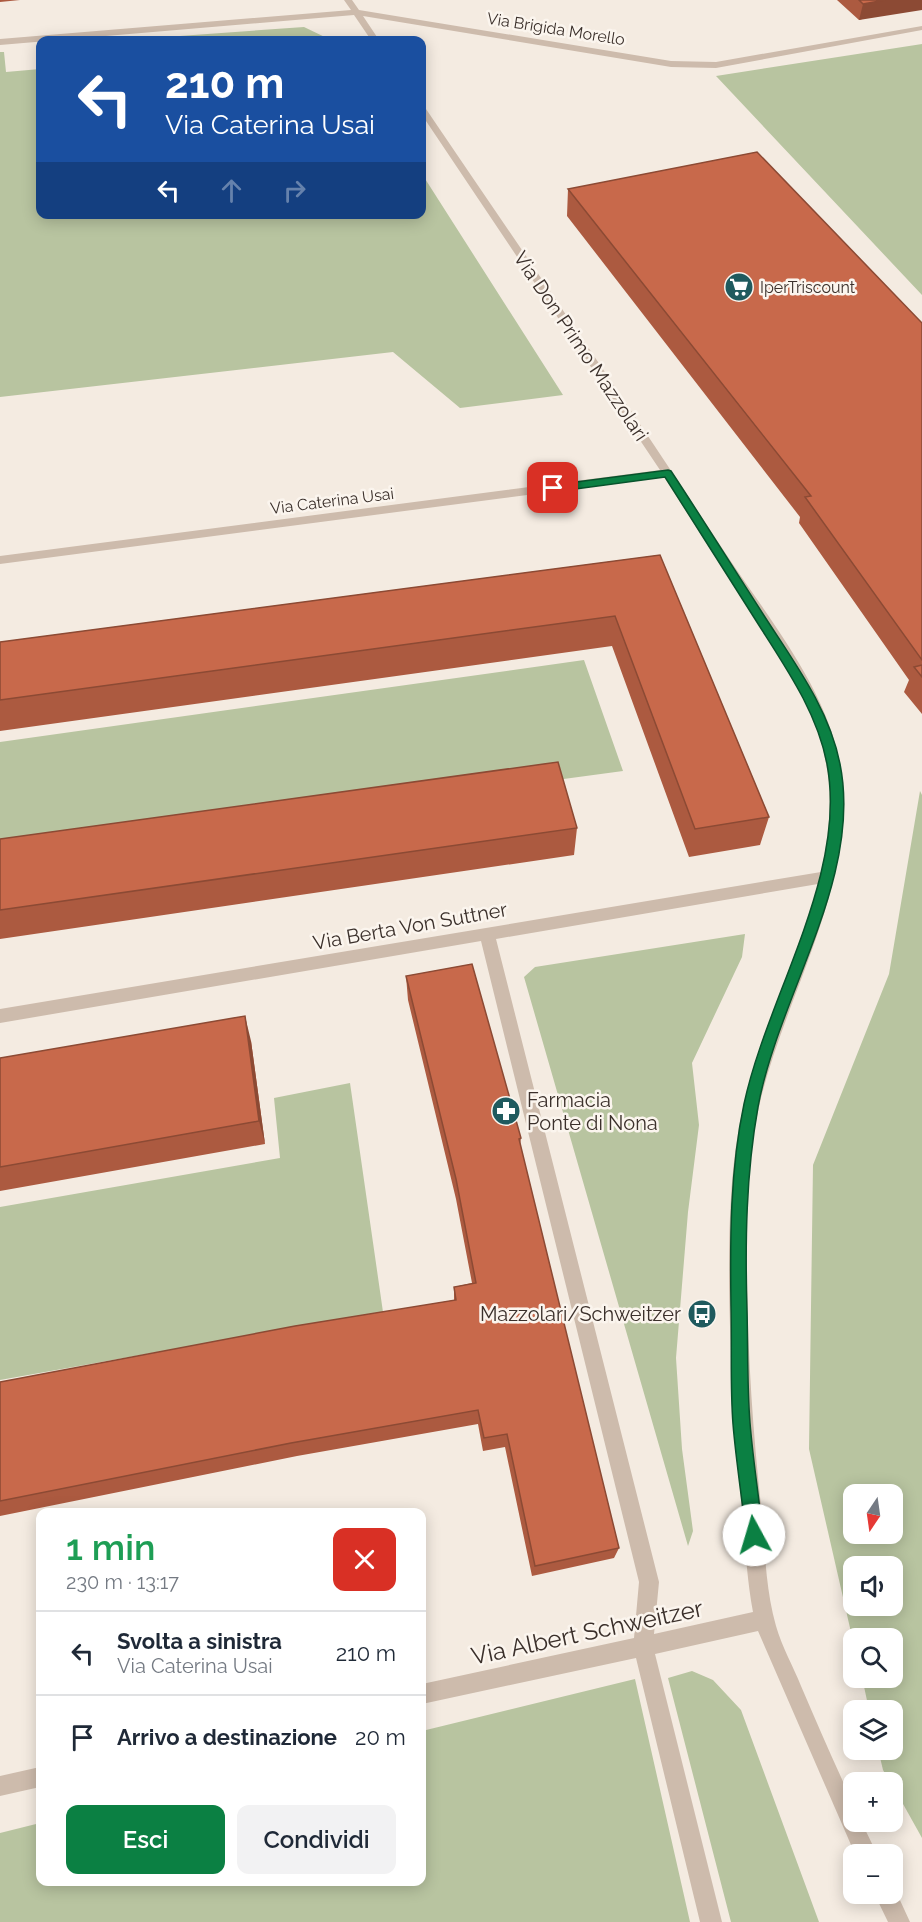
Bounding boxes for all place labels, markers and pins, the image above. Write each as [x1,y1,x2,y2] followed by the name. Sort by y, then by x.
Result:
[723,271,755,303] supermarket icon: IperTriscount
[760,278,856,297] place label: IperTriscount
[527,462,578,513] pin
[527,1088,658,1135] place label: Farmacia Ponte di Nona
[490,1095,522,1127] pharmacy icon: Farmacia Ponte di Nona
[686,1298,718,1330] bus stop icon: Mazzolari/Schweitzer
[480,1302,681,1326] place label: Mazzolari/Schweitzer

